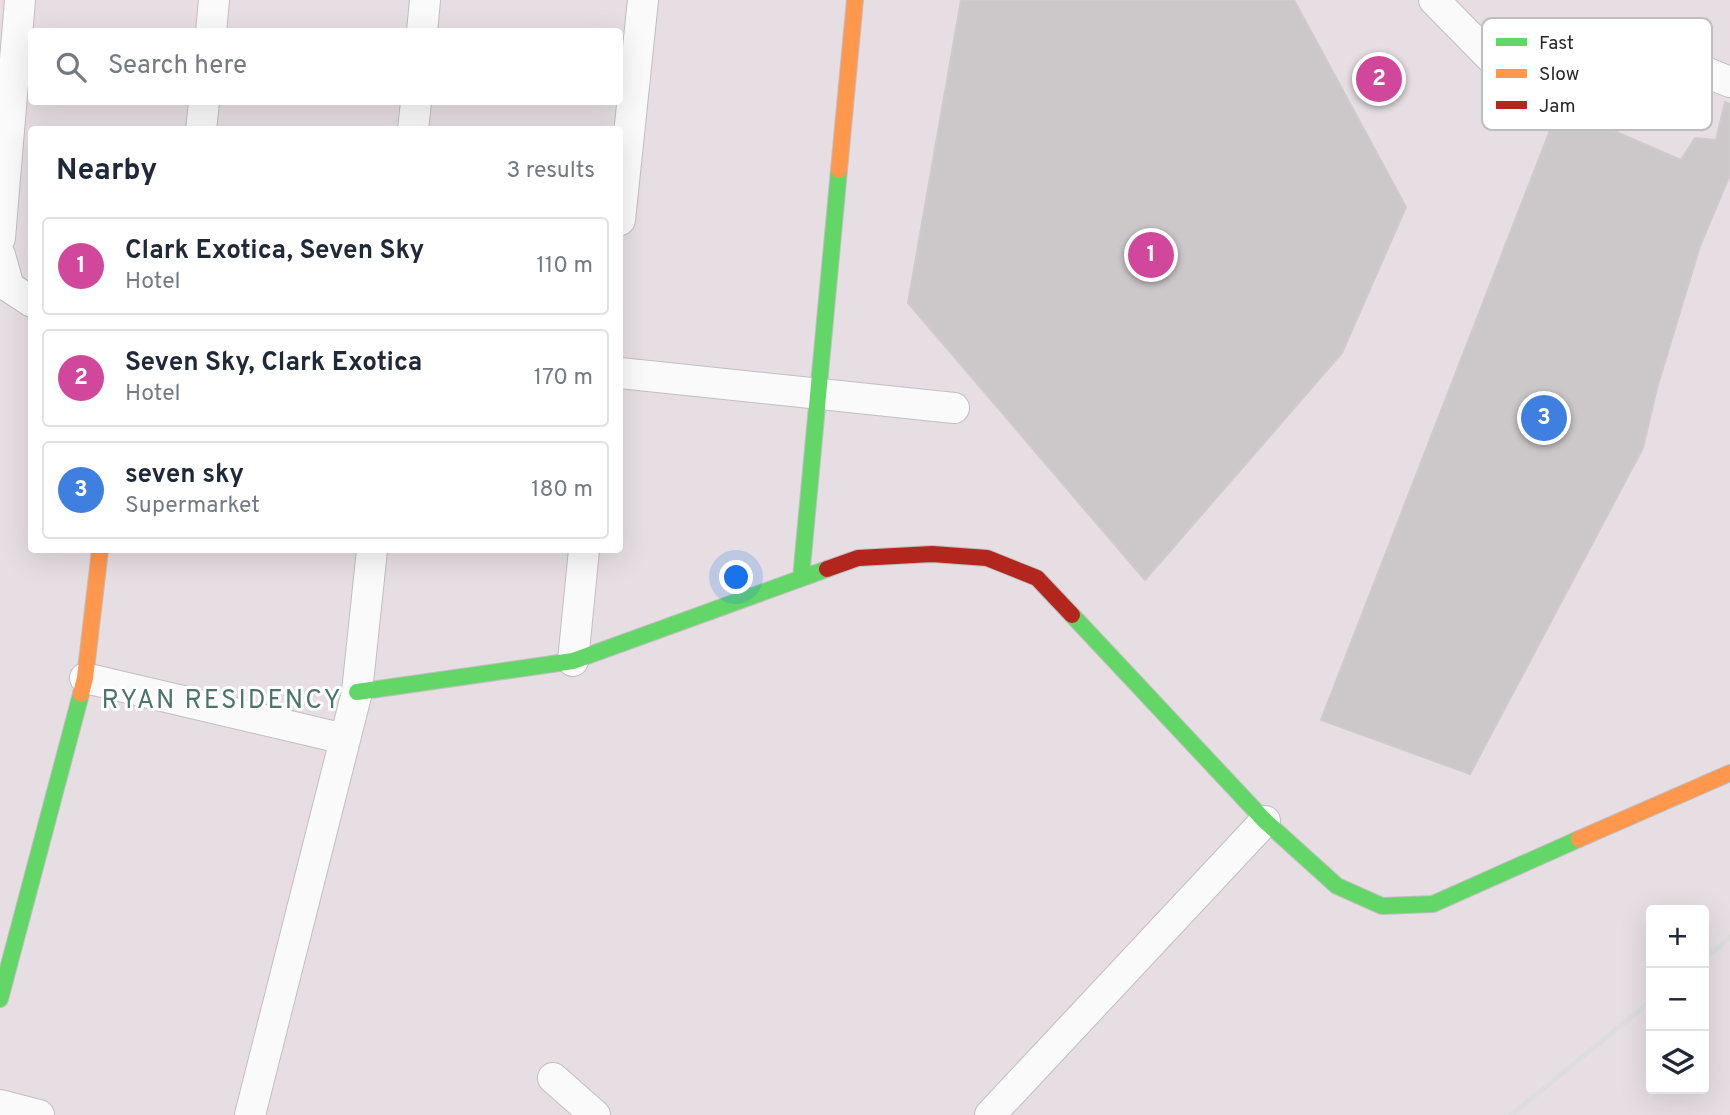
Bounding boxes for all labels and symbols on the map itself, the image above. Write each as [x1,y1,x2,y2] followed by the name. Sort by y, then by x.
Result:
[1482,18,1712,130] legend
[1539,32,1574,56] text: Fast
[1356,53,1402,105] pin: 2
[1539,63,1579,87] text: Slow
[1539,95,1576,119] text: Jam
[1128,229,1174,281] pin: 1
[1521,392,1567,444] pin: 3
[719,560,753,594] your location
[102,685,342,718] district label: RYAN RESIDENCY

